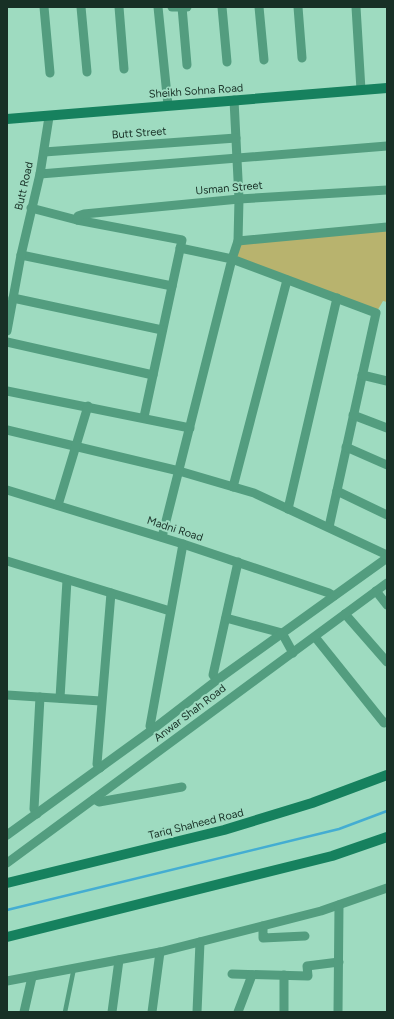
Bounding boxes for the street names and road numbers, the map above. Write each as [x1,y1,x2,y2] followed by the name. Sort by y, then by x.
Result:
[148,81,244,101] street label: Sheikh Sohna Road
[111,125,167,141] street label: Butt Street
[12,161,36,211] street label: Butt Road
[195,179,263,197] street label: Usman Street
[145,514,205,544] street label: Madni Road
[151,682,229,744] street label: Anwar Shah Road
[147,806,245,842] street label: Tariq Shaheed Road

